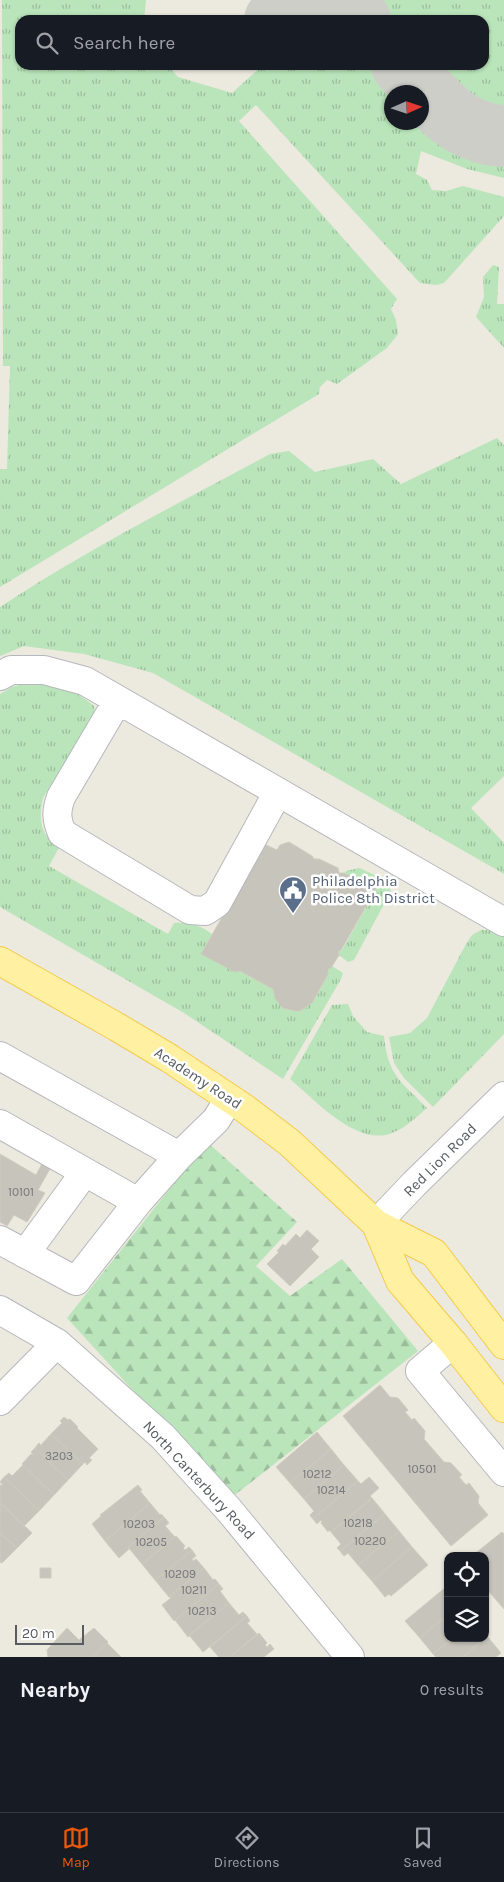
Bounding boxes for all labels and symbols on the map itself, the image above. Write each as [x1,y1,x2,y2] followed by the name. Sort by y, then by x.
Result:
[384,85,429,130] north arrow
[312,872,435,907] place label: Philadelphia Police 8th District
[278,875,308,914] public building icon: Philadelphia Police 8th District
[151,1043,245,1113] street label: Academy Road
[400,1120,480,1200] street label: Red Lion Road
[8,1185,34,1199] house number: 10101
[139,1417,259,1543] street label: North Canterbury Road
[45,1449,73,1463] house number: 3203
[408,1462,436,1476] house number: 10501
[303,1467,332,1481] house number: 10212
[317,1483,346,1497] house number: 10214
[343,1516,373,1530] house number: 10218
[123,1517,155,1531] house number: 10203
[354,1534,386,1548] house number: 10220
[135,1535,167,1549] house number: 10205
[164,1567,196,1581] house number: 10209
[181,1583,207,1597] house number: 10211
[187,1604,217,1618] house number: 10213
[15,1622,84,1645] scale bar

